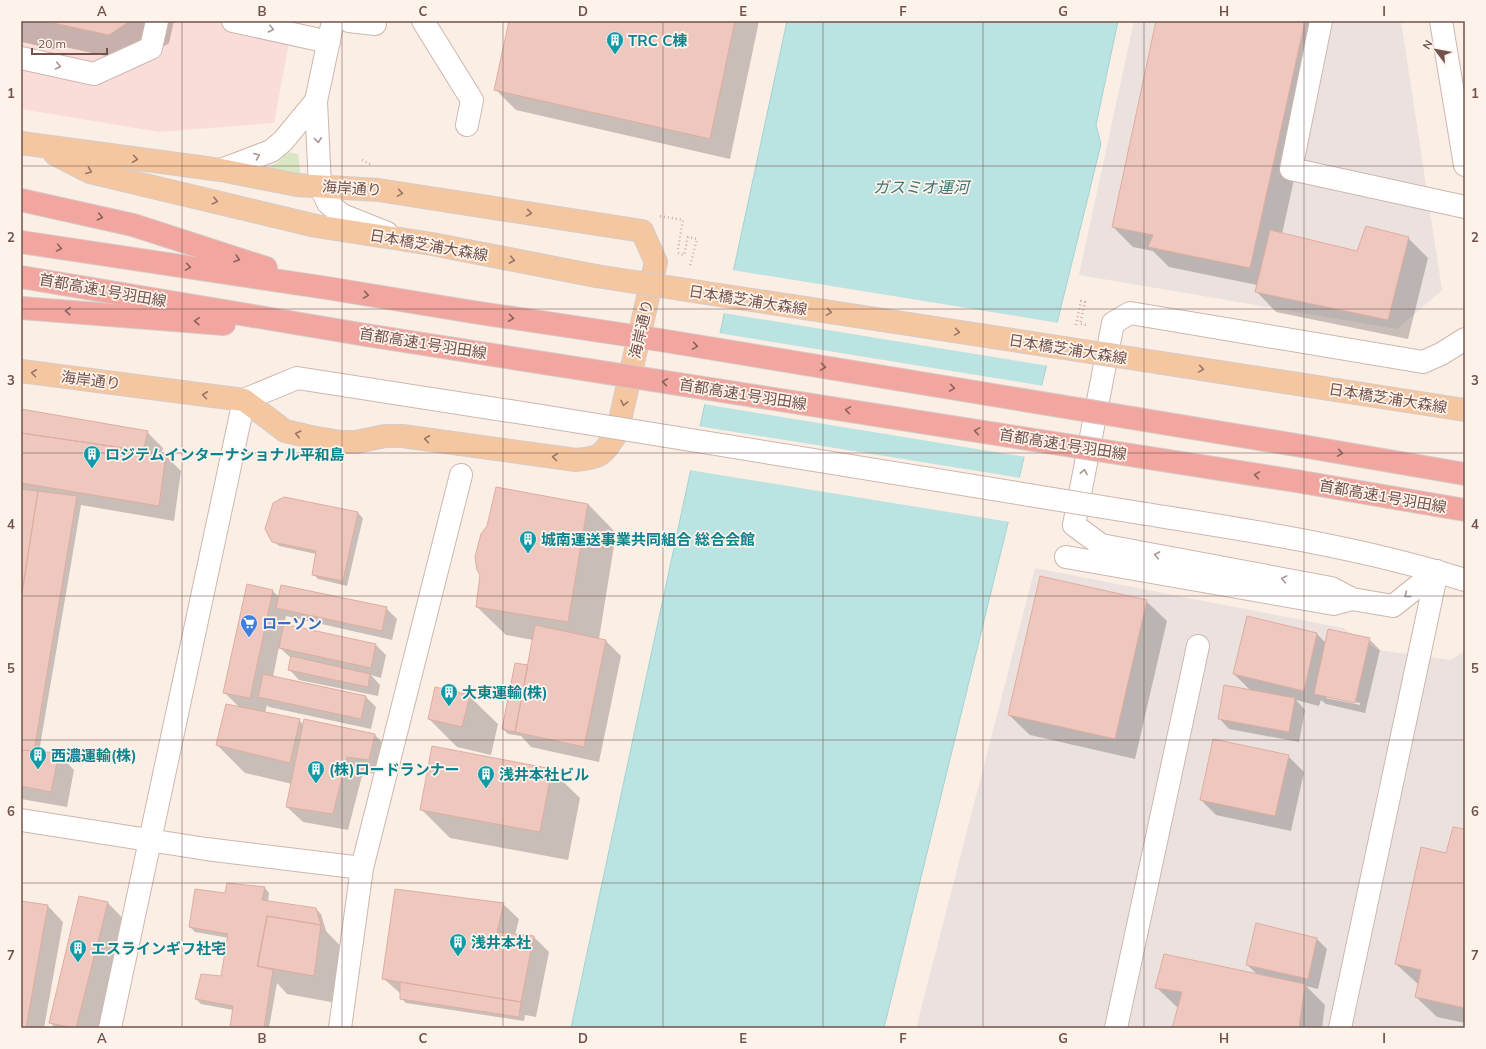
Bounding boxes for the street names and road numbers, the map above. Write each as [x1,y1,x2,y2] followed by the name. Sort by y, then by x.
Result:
[321,176,383,200] street label: 海岸通り
[368,225,490,265] street label: 日本橋芝浦大森線
[38,269,168,311] street label: 首都高速1号羽田線
[687,281,809,319] street label: 日本橋芝浦大森線
[625,298,657,360] street label: 海岸通り
[358,324,488,362] street label: 首都高速1号羽田線
[1007,330,1129,368] street label: 日本橋芝浦大森線
[60,367,122,393] street label: 海岸通り
[678,375,808,413] street label: 首都高速1号羽田線
[1327,379,1449,417] street label: 日本橋芝浦大森線
[998,425,1128,463] street label: 首都高速1号羽田線
[1318,475,1448,517] street label: 首都高速1号羽田線

